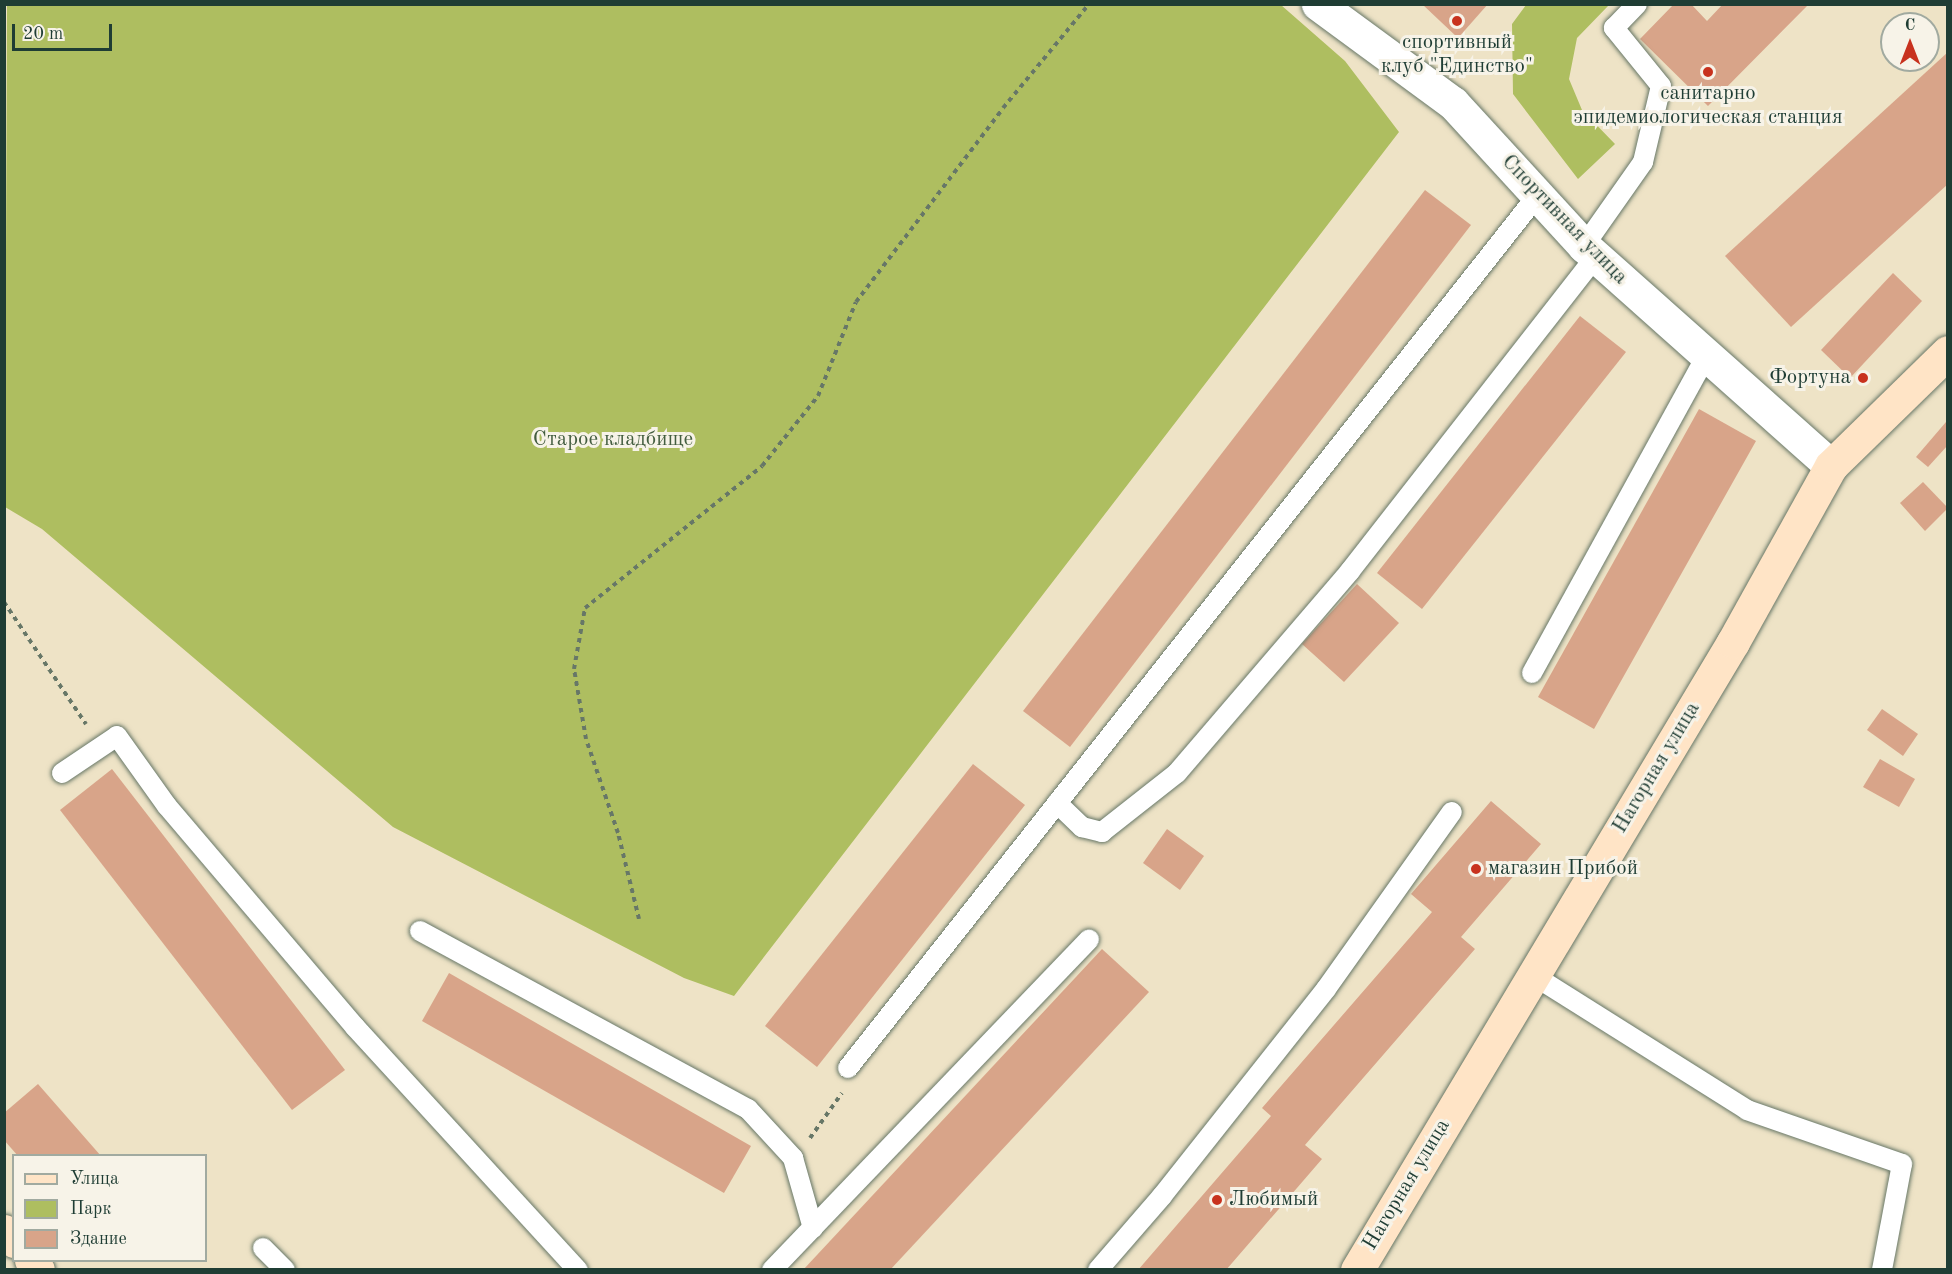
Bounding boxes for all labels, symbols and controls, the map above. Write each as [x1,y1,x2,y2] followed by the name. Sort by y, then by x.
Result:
[15,12,116,50] scale bar
[1880,12,1940,72] north arrow
[1450,14,1464,28] marker: спортивный клуб "Единство"
[1905,18,1915,34] text: С
[23,25,63,43] text: 20 m
[1381,30,1533,80] place label: спортивный клуб "Единство"
[1701,65,1715,79] marker: санитарно эпидемиологическая станция
[1573,81,1843,131] place label: санитарно эпидемиологическая станция
[1496,150,1632,290] street label: Спортивная улица
[1769,365,1851,391] place label: Фортуна
[1856,371,1870,385] marker: Фортуна
[533,427,693,453] park label: Старое кладбище
[1608,698,1706,838] street label: Нагорная улица
[1488,856,1638,882] place label: магазин Прибой
[1469,862,1483,876] marker: магазин Прибой
[1358,1115,1456,1255] street label: Нагорная улица
[12,1154,207,1262] legend
[70,1170,119,1188] text: Улица
[1229,1187,1318,1213] place label: Любимый
[1210,1193,1224,1207] marker: Любимый
[70,1200,111,1218] text: Парк
[70,1230,127,1248] text: Здание

